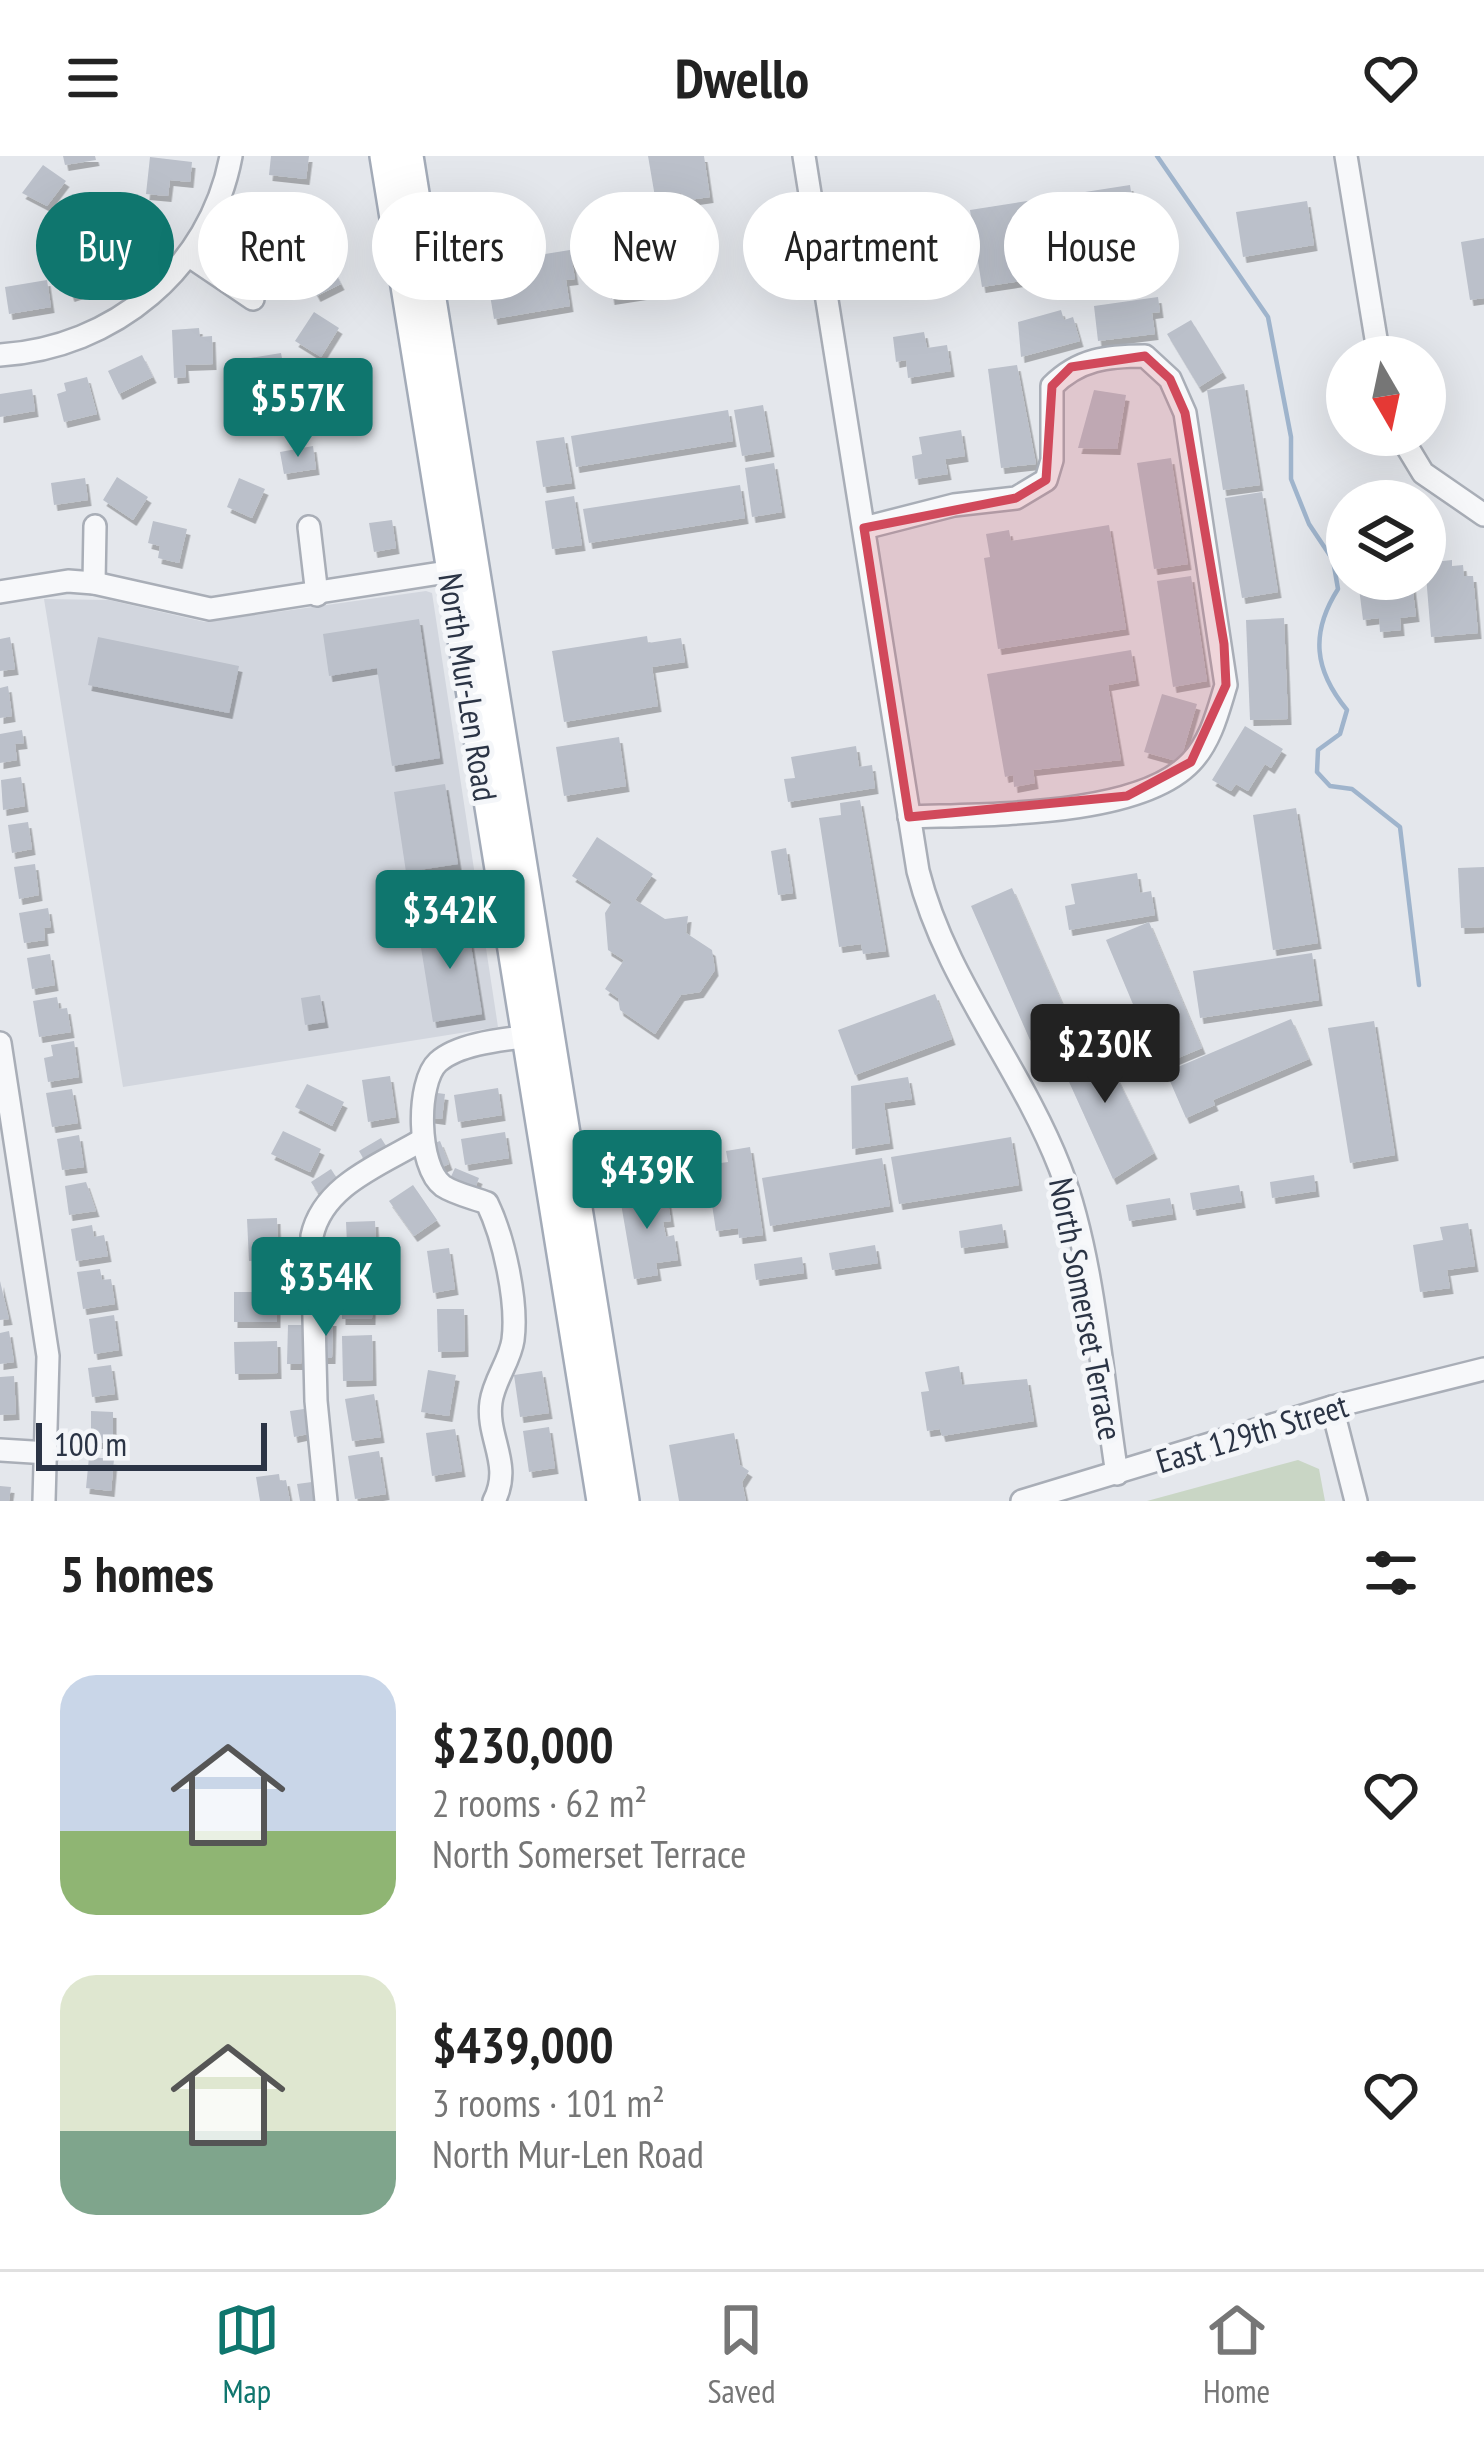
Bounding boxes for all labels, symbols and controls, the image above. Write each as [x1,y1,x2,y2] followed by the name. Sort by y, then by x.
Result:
[675,43,809,113] text: Dwello
[60,45,126,111] icon: menu
[1358,45,1424,111] icon: heart
[36,192,174,300] chip: Buy
[198,192,348,300] chip: Rent
[372,192,546,300] chip: Filters
[570,192,719,300] chip: New
[743,192,980,300] chip: Apartment
[1004,192,1179,300] chip: House
[1326,336,1446,456] north arrow
[1326,336,1446,600] map controls
[214,358,382,460] pin: $557K
[251,371,345,422] text: $557K
[1326,480,1446,600] button: layers
[429,570,508,804] street label: North Mur-Len Road
[366,870,534,972] pin: $342K
[403,883,497,934] text: $342K
[1021,1004,1189,1106] pin: $230K
[1058,1017,1152,1068] text: $230K
[563,1130,731,1232] pin: $439K
[600,1143,694,1194] text: $439K
[1040,1174,1133,1444] street label: North Somerset Terrace
[242,1237,410,1339] pin: $354K
[279,1250,373,1301] text: $354K
[1151,1383,1353,1482] street label: East 129th Street
[36,1417,267,1470] scale bar
[54,1422,127,1465] text: 100 m
[60,1540,214,1606] text: 5 homes
[1358,1540,1424,1606] icon: filters
[432,1711,614,1777] text: $230,000
[156,1723,300,1867] icon: home
[1358,1762,1424,1828] icon: heart
[432,1777,647,1828] text: 2 rooms · 62 m²
[432,1828,746,1879] text: North Somerset Terrace
[432,2011,614,2077] text: $439,000
[156,2023,300,2167] icon: home
[1358,2062,1424,2128] icon: heart
[432,2077,665,2128] text: 3 rooms · 101 m²
[432,2128,704,2179] text: North Mur-Len Road
[214,2297,280,2412] tab: Map
[707,2297,775,2412] tab: Saved
[1203,2297,1270,2412] tab: Home

